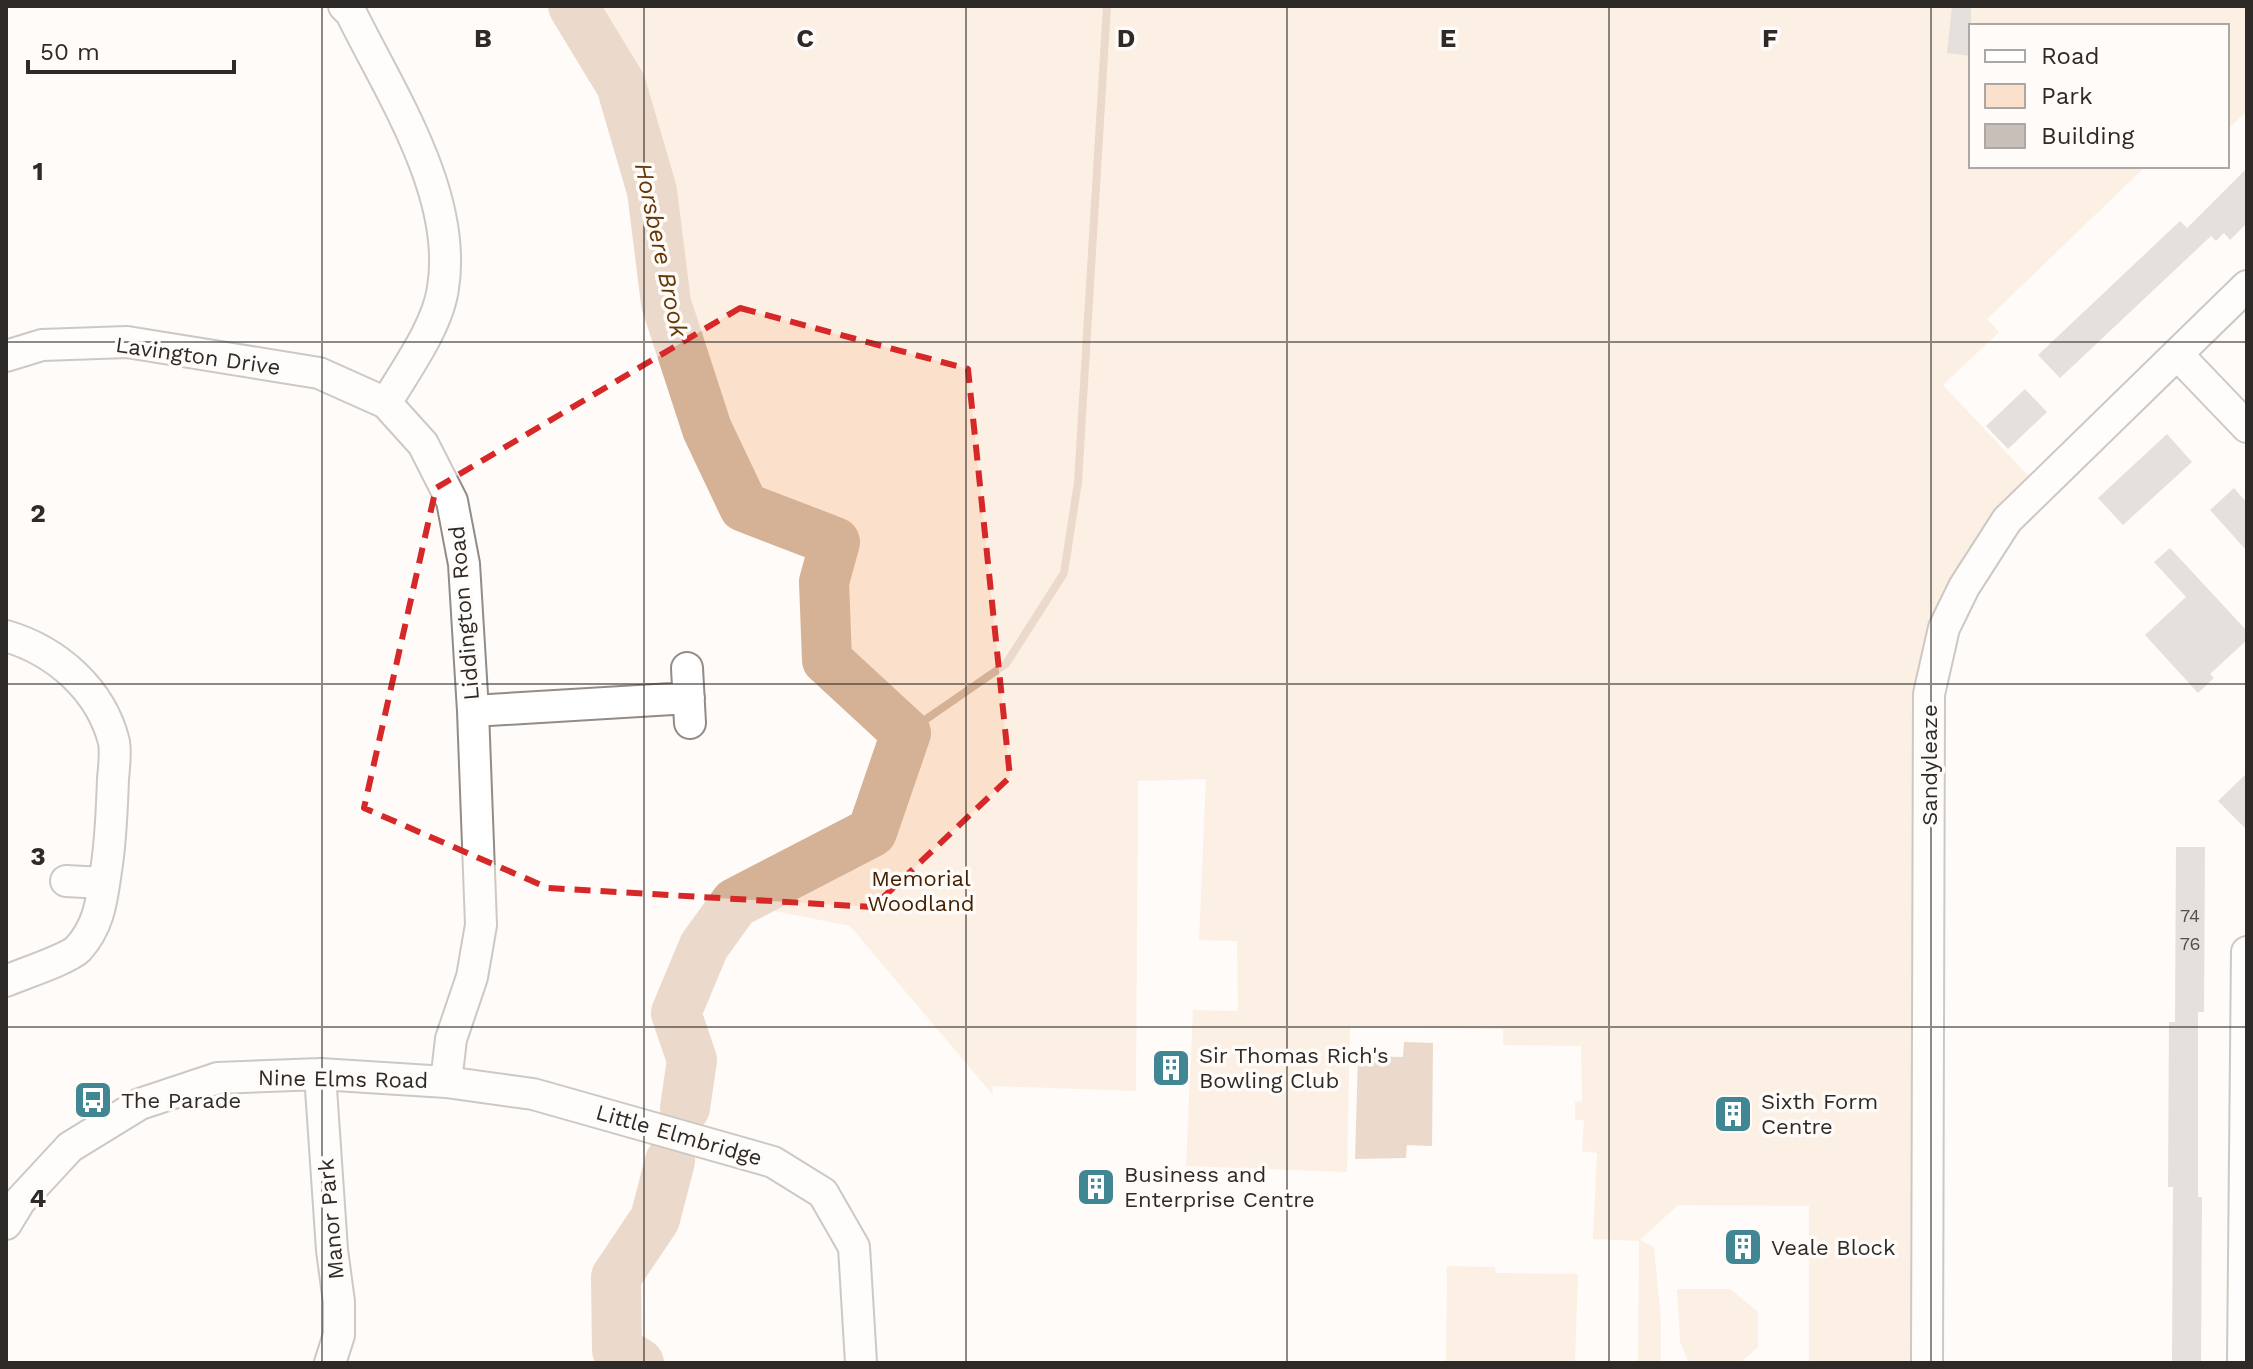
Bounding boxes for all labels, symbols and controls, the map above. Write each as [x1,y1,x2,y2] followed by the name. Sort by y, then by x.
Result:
[474,23,492,53] text: B
[796,23,814,53] text: C
[1117,23,1135,53] text: D
[1440,23,1456,53] text: E
[1762,23,1778,53] text: F
[28,24,234,74] scale bar
[1969,24,2229,168] legend
[40,38,100,66] text: 50 m
[2041,42,2100,70] text: Road
[2041,82,2093,110] text: Park
[2041,122,2134,150] text: Building
[32,156,44,186] text: 1
[629,160,693,341] water label: Horsbere Brook
[114,332,282,380] street label: Lavington Drive
[30,498,46,528] text: 2
[444,525,484,701] street label: Liddington Road
[1917,704,1942,826] street label: Sandyleaze
[30,841,46,871] text: 3
[867,866,975,916] park label: Memorial Woodland
[2180,905,2200,926] house number: 74
[2180,933,2200,954] house number: 76
[1199,1043,1389,1093] place label: Sir Thomas Rich's Bowling Club
[1150,1047,1192,1089] building icon: Sir Thomas Rich's Bowling Club
[258,1065,428,1093] street label: Nine Elms Road
[72,1079,114,1121] bus stop icon: The Parade
[121,1088,241,1113] place label: The Parade
[1761,1089,1878,1139] place label: Sixth Form Centre
[1712,1093,1754,1135] building icon: Sixth Form Centre
[593,1099,765,1171] street label: Little Elmbridge
[313,1158,349,1280] street label: Manor Park
[1124,1162,1315,1212] place label: Business and Enterprise Centre
[1075,1166,1117,1208] building icon: Business and Enterprise Centre
[30,1183,47,1213] text: 4
[1722,1226,1764,1268] building icon: Veale Block
[1771,1235,1895,1260] place label: Veale Block

